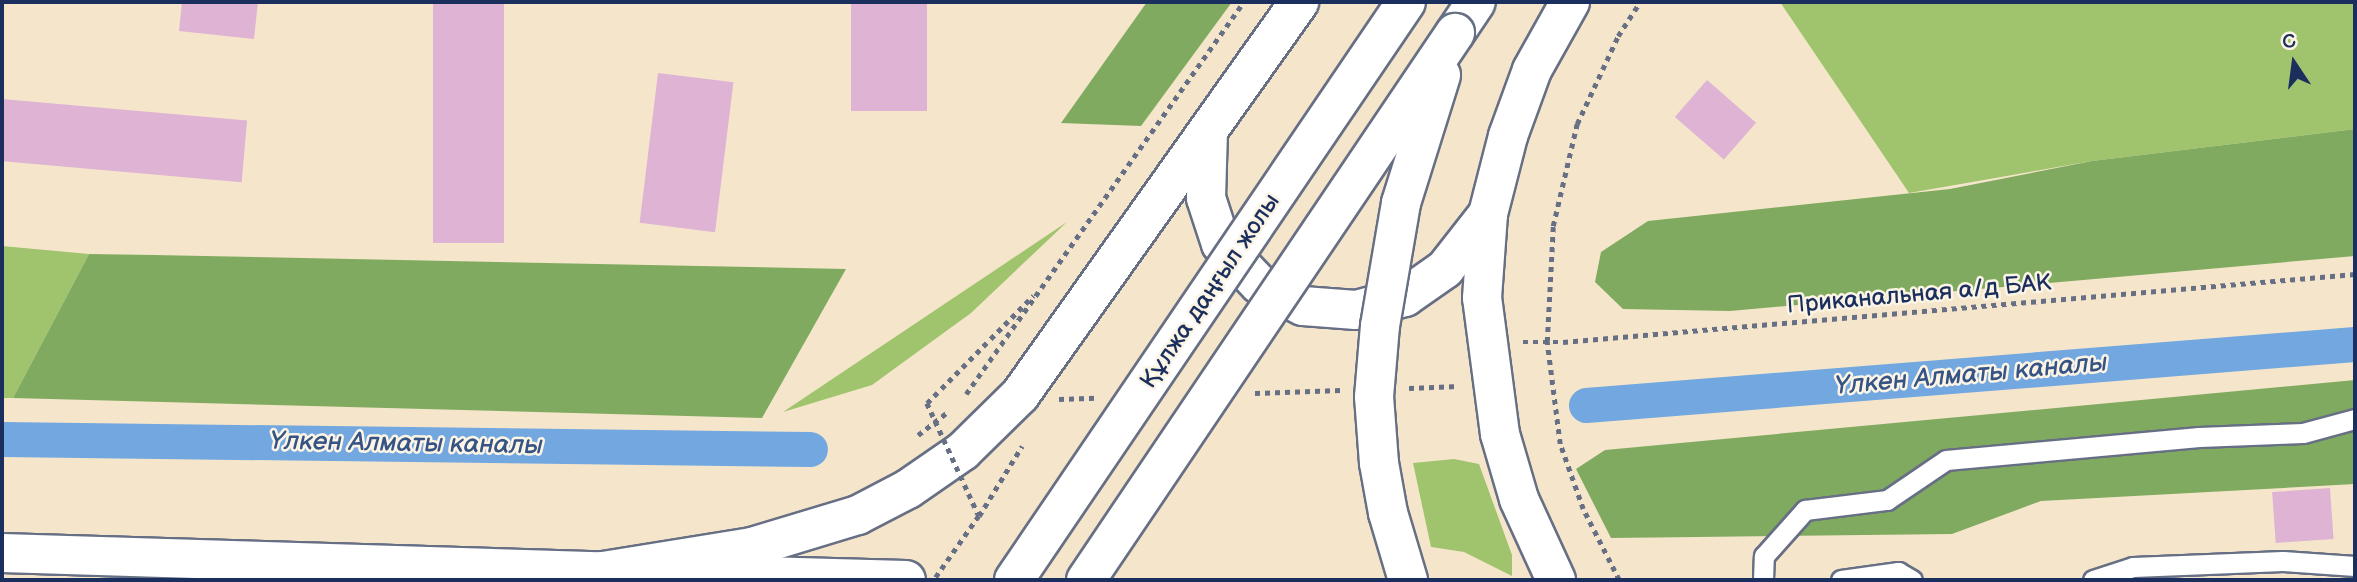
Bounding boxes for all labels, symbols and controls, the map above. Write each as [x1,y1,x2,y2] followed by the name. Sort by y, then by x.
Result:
[2259,28,2329,98] north arrow
[2280,29,2298,55] text: С
[1134,188,1286,394] street label: Құлжа даңғыл жолы
[1786,268,2052,320] street label: Приканальная а/д БАК
[1833,348,2109,402] water label: Үлкен Алматы каналы
[269,426,543,462] water label: Үлкен Алматы каналы

